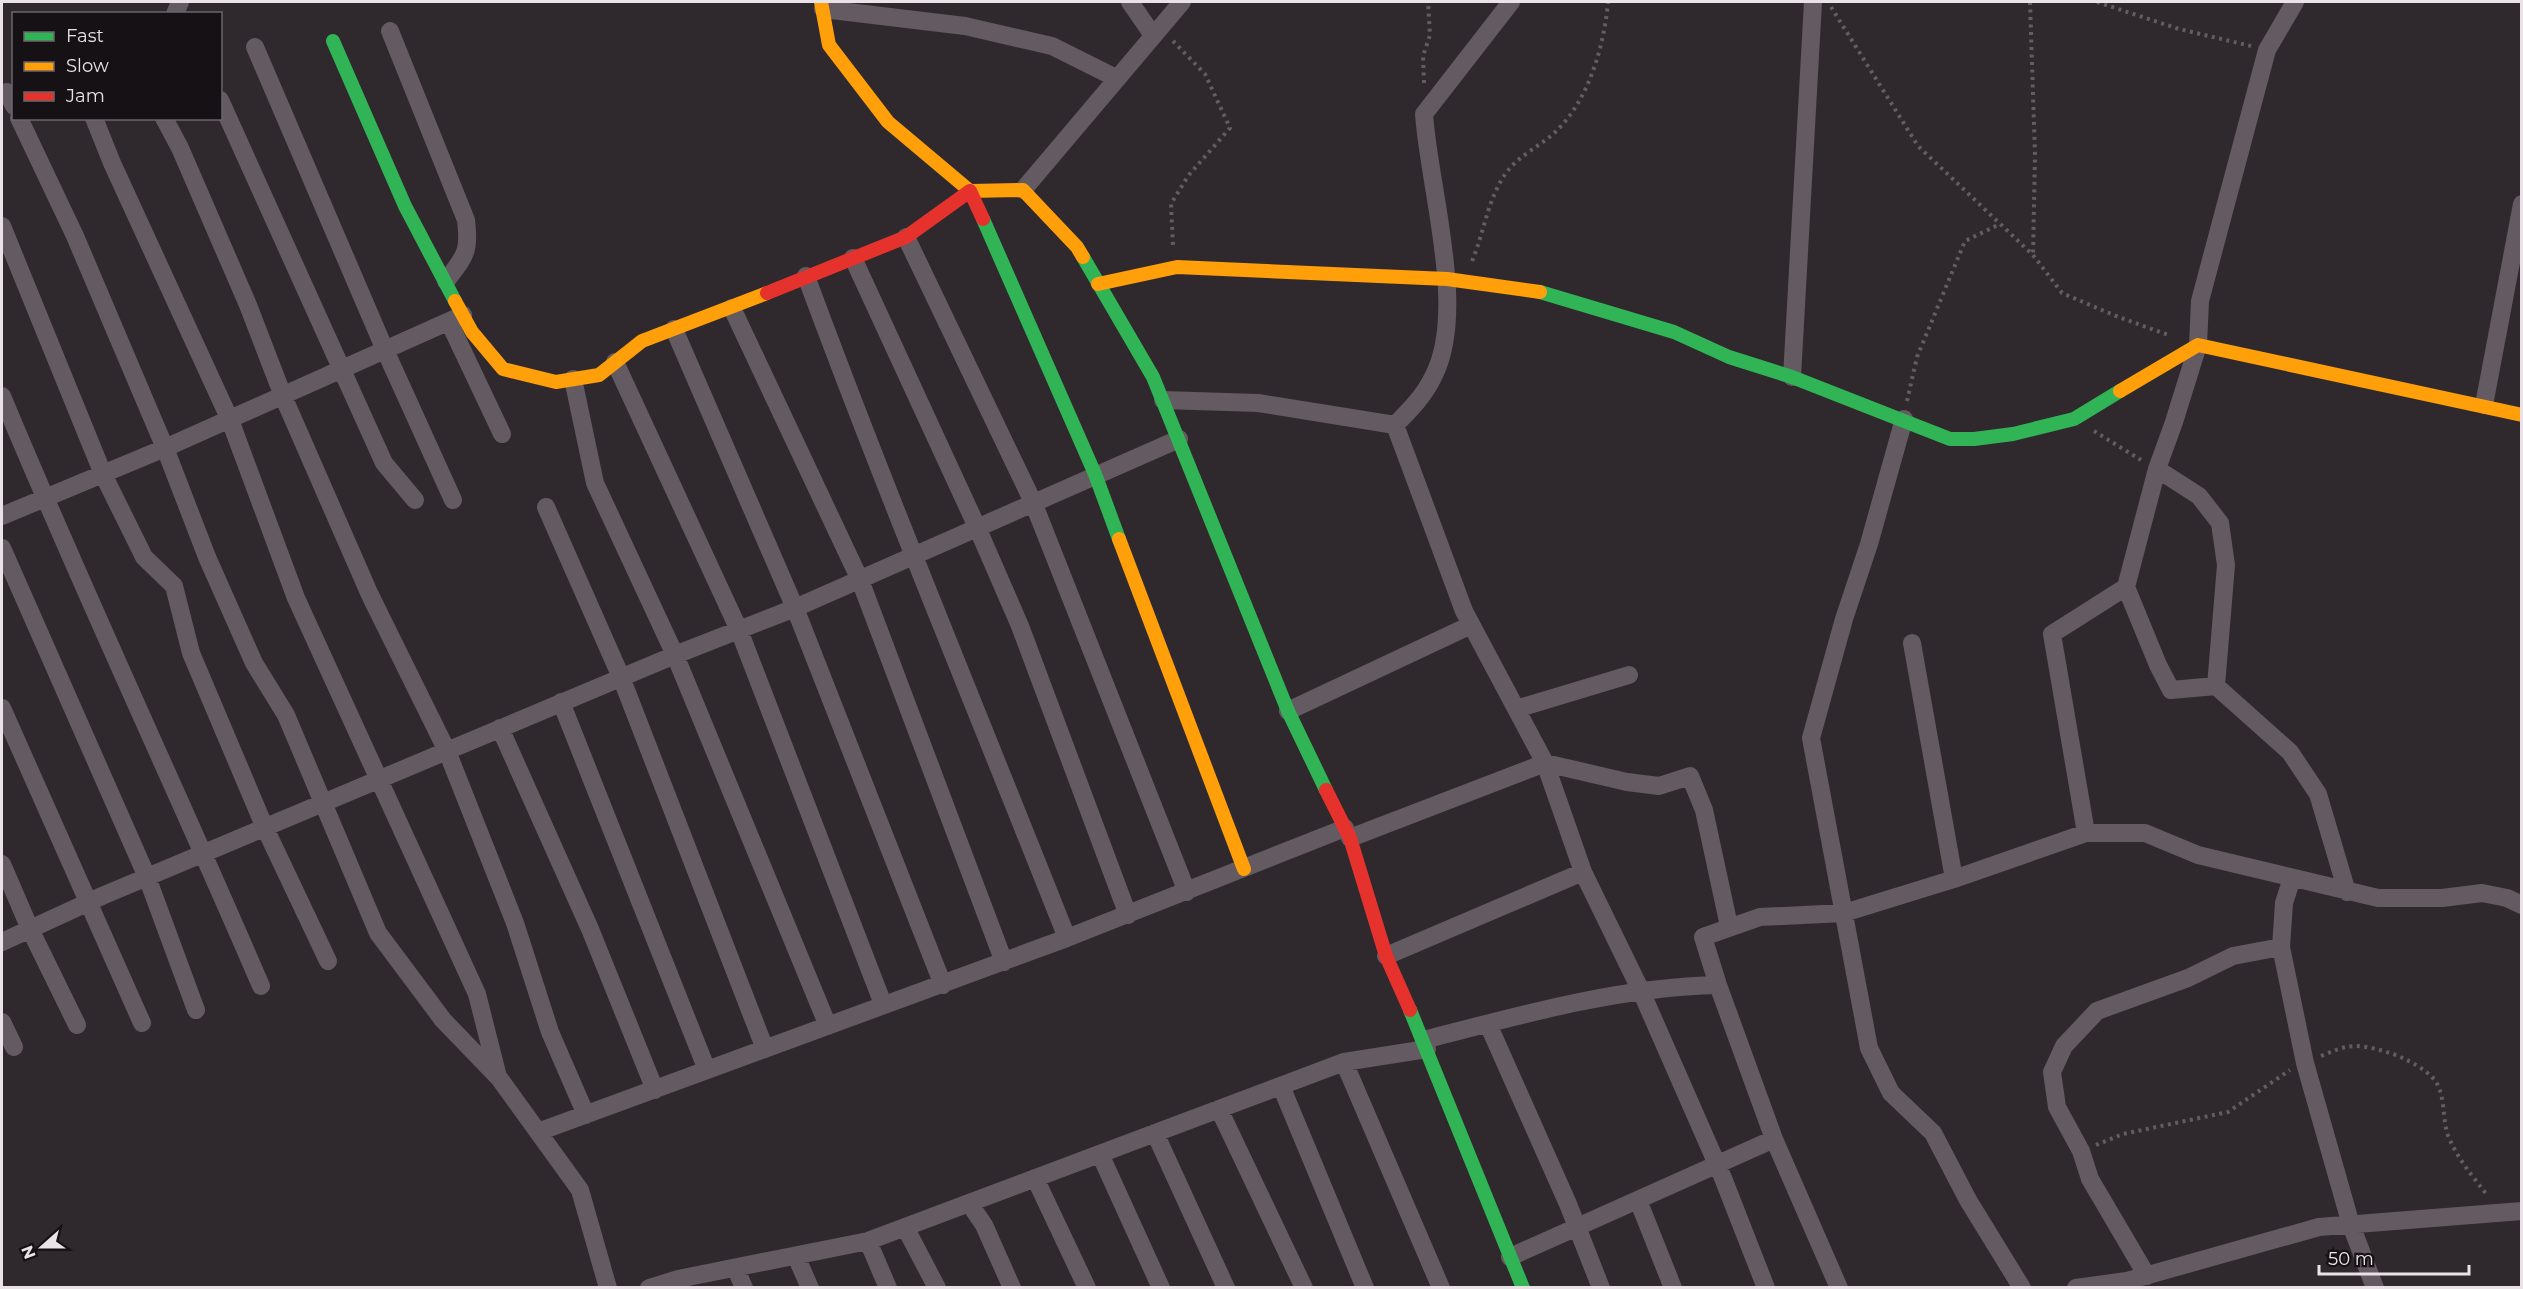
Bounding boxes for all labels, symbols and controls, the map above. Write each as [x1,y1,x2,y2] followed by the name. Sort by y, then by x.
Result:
[12,12,222,120] legend
[66,25,104,47] text: Fast
[66,55,109,77] text: Slow
[65,85,105,107] text: Jam
[12,1217,72,1277] north arrow
[2319,1238,2469,1276] scale bar
[17,1243,40,1262] text: N
[2328,1248,2374,1270] text: 50 m

